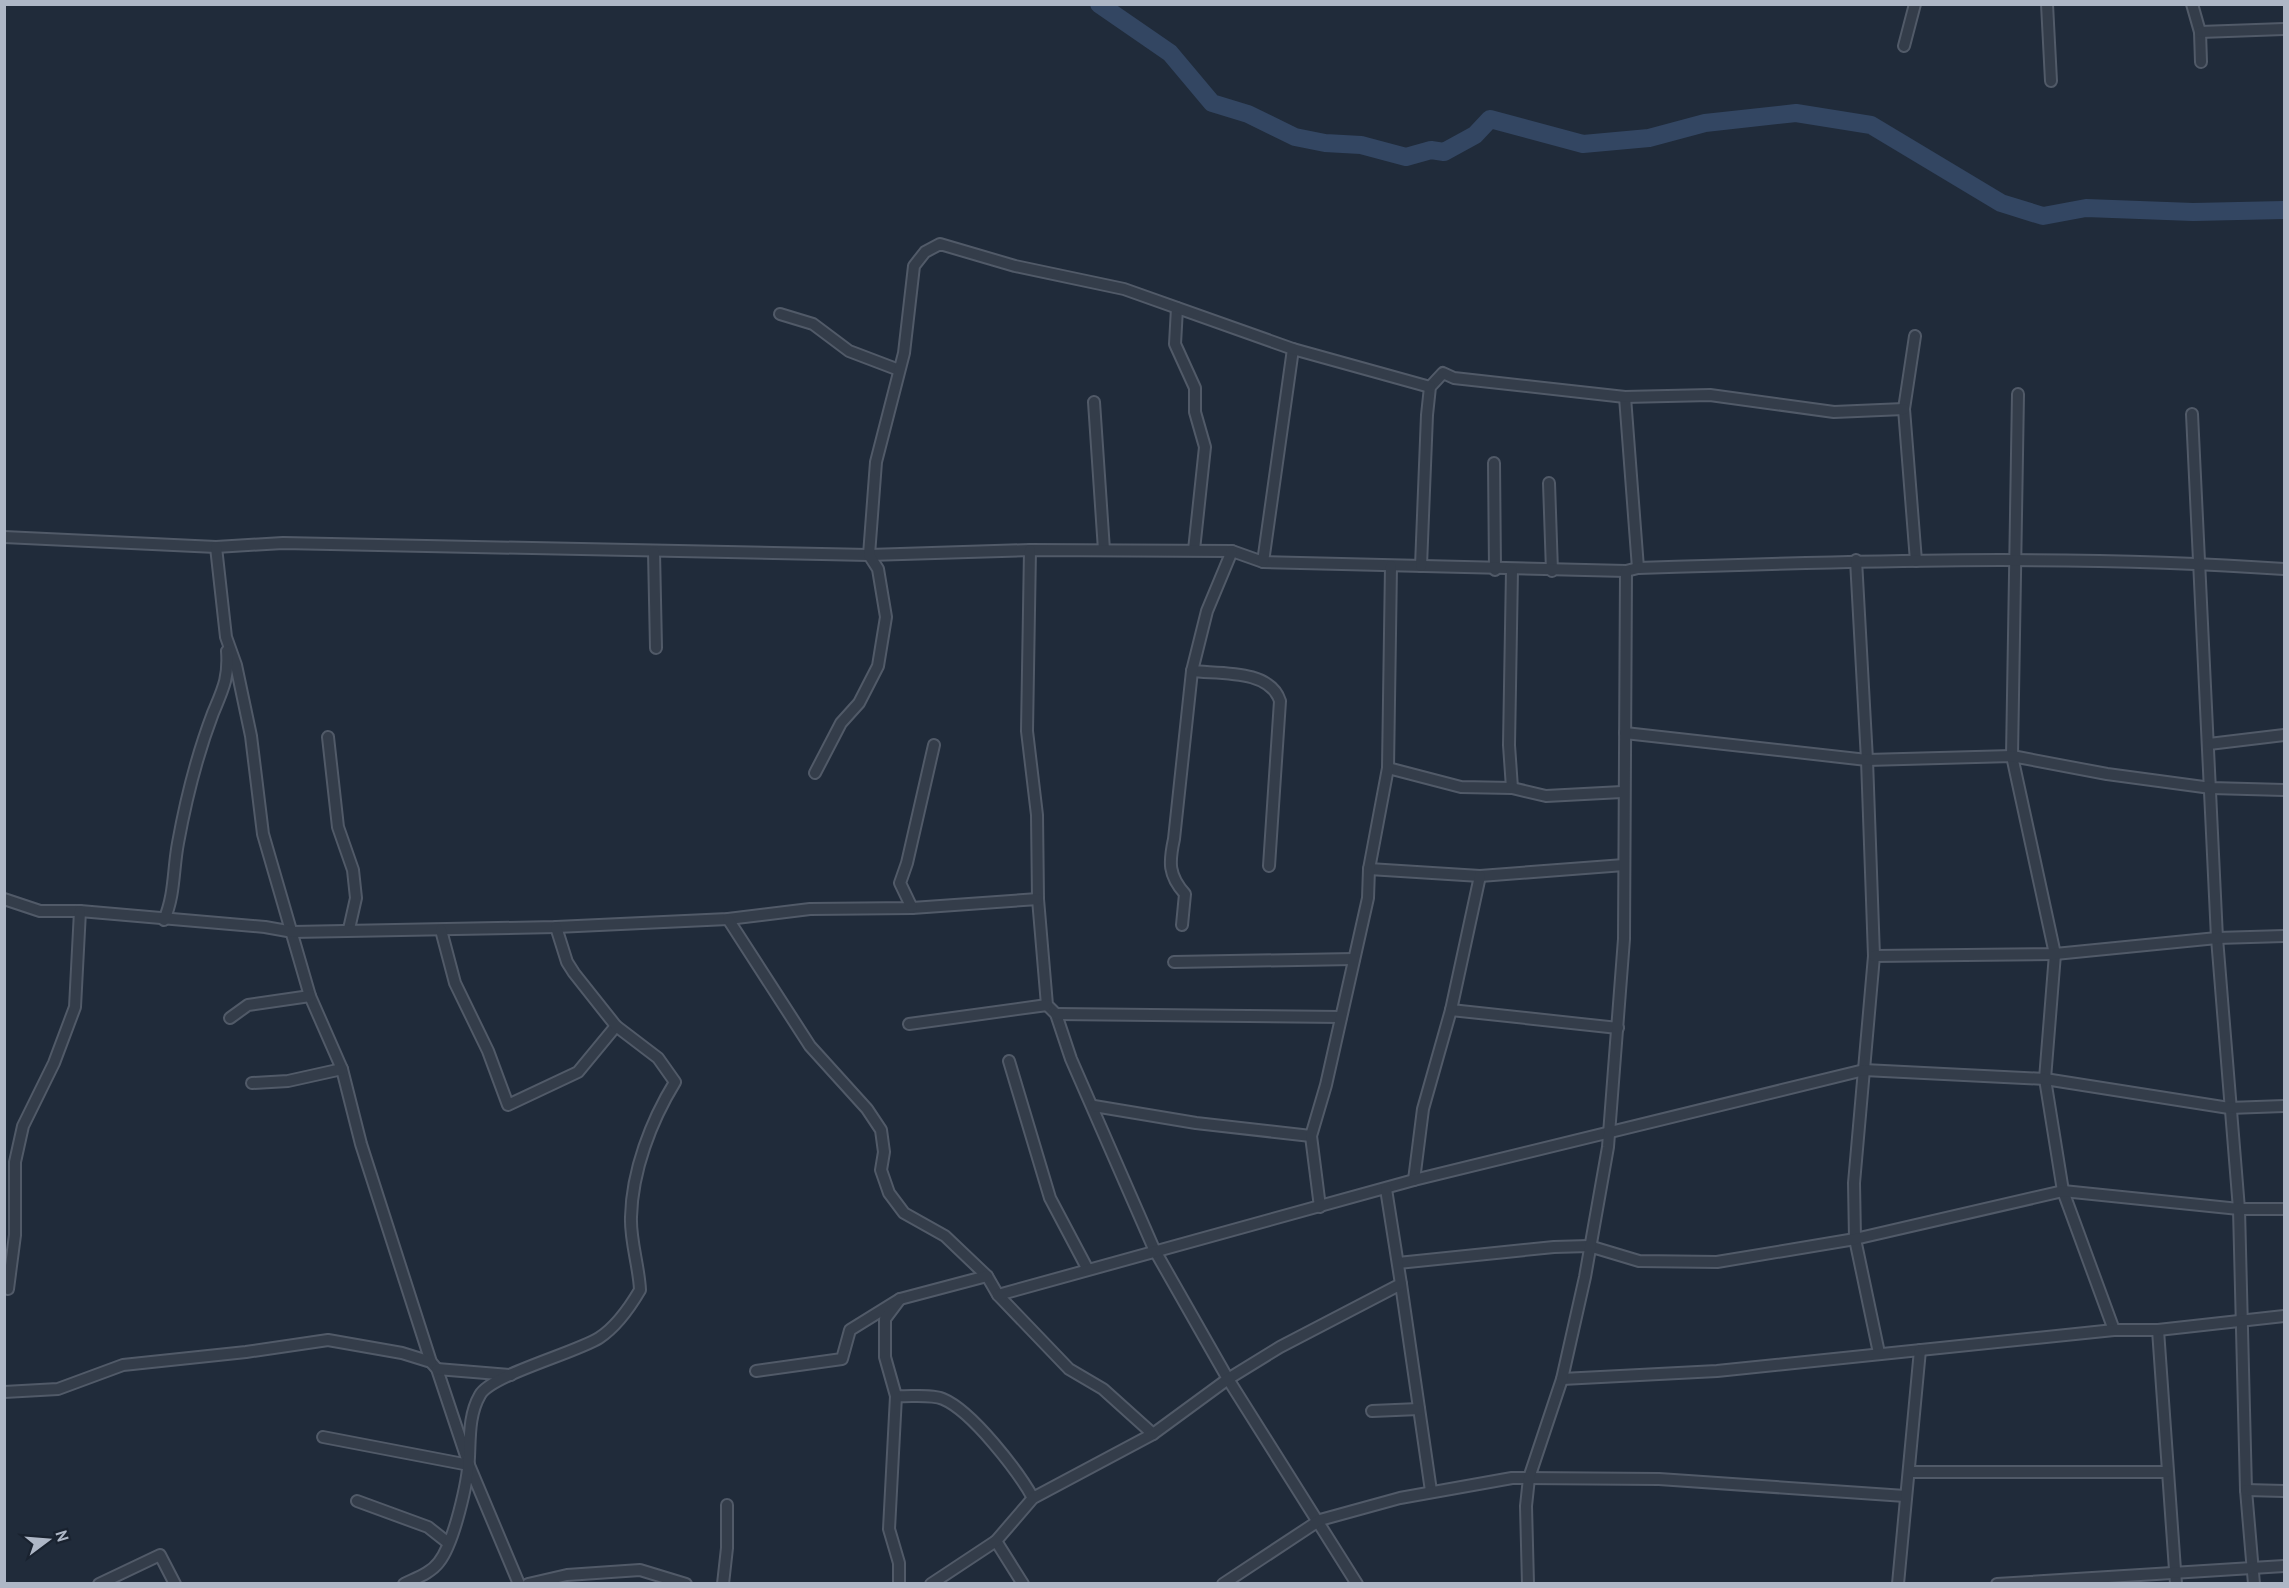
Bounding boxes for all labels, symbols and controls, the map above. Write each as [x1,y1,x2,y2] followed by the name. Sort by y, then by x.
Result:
[18,1510,78,1570] north arrow
[51,1528,73,1544] text: N

